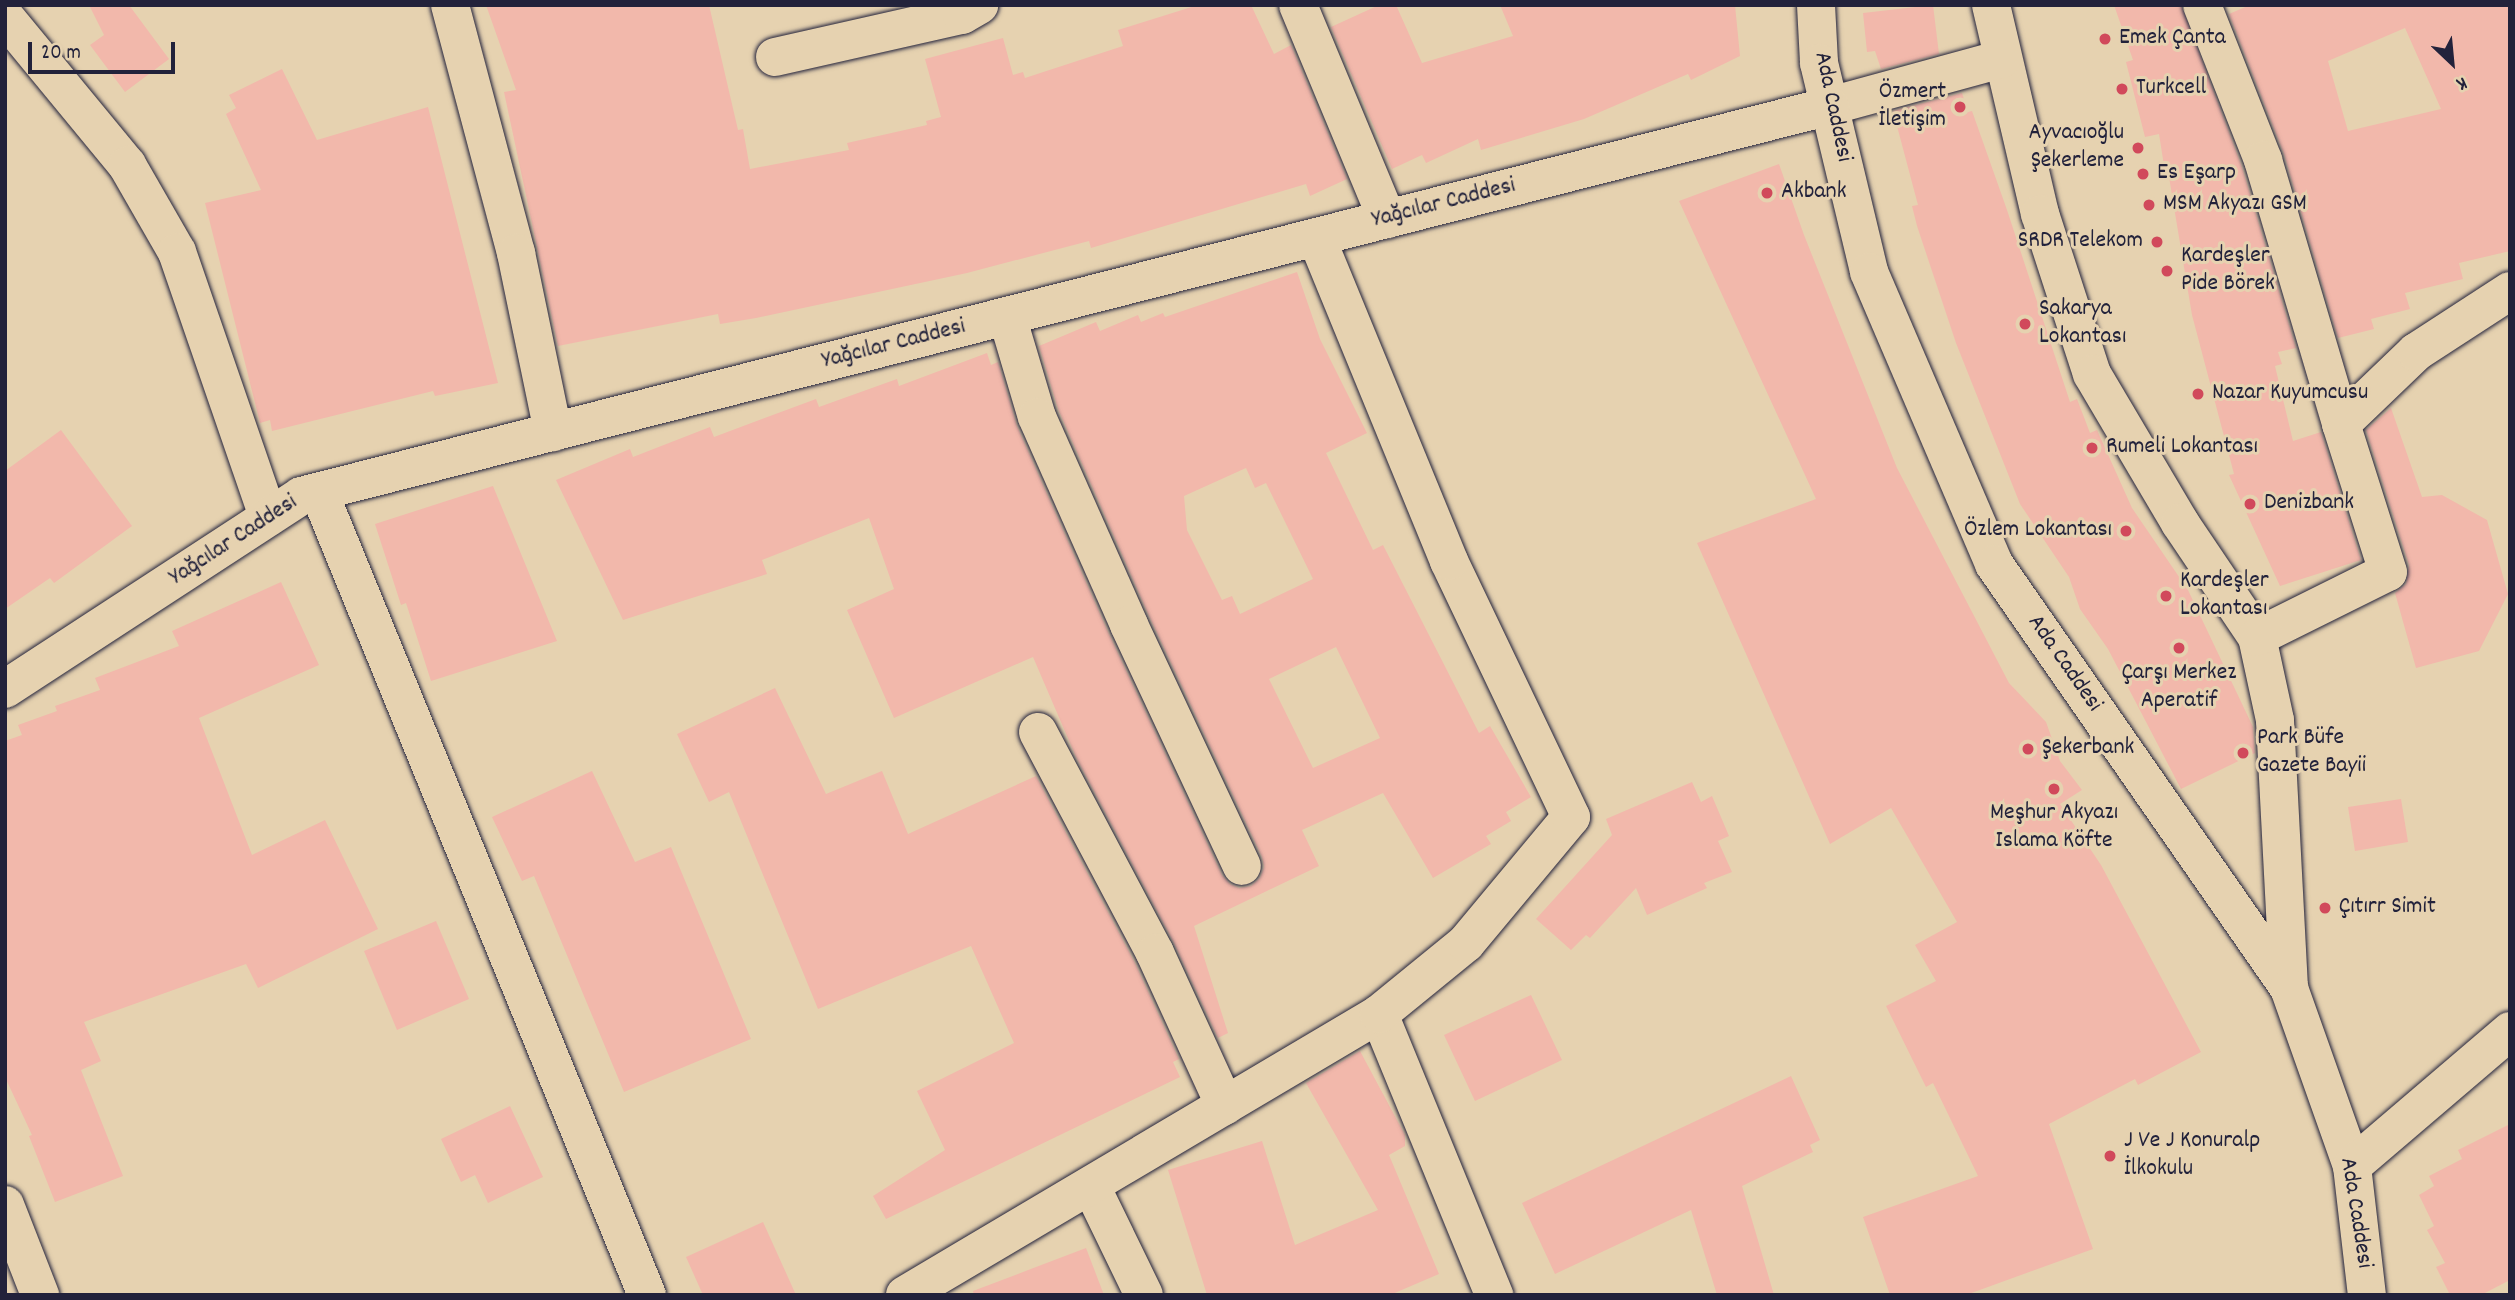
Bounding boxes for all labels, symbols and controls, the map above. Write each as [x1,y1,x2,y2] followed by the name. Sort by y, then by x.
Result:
[2119,25,2226,53] place label: Emek Çanta
[32,28,178,72] scale bar
[2417,28,2487,98] north arrow
[2097,31,2113,47] marker: Emek Çanta
[41,39,81,69] text: 20 m
[1806,49,1858,165] street label: Ada Caddesi
[2452,68,2471,96] text: K
[2136,75,2206,103] place label: Turkcell
[1879,79,1946,135] place label: Özmert İletişim
[2114,81,2130,97] marker: Turkcell
[1952,99,1968,115] marker: Özmert İletişim
[2029,120,2124,176] place label: Ayvacıoğlu Şekerleme
[2130,140,2146,156] marker: Ayvacıoğlu Şekerleme
[2157,160,2236,188] place label: Es Eşarp
[2135,166,2151,182] marker: Es Eşarp
[1369,172,1519,236] street label: Yağcılar Caddesi
[1781,179,1847,207] place label: Akbank
[1759,185,1775,201] marker: Akbank
[2163,191,2307,219] place label: MSM Akyazı GSM
[2141,197,2157,213] marker: MSM Akyazı GSM
[2018,228,2143,256] place label: SRDR Telekom
[2149,234,2165,250] marker: SRDR Telekom
[2181,243,2275,299] place label: Kardeşler Pide Börek
[2159,263,2175,279] marker: Kardeşler Pide Börek
[2039,296,2126,352] place label: Sakarya Lokantası
[819,313,969,377] street label: Yağcılar Caddesi
[2017,316,2033,332] marker: Sakarya Lokantası
[2212,380,2368,408] place label: Nazar Kuyumcusu
[2190,386,2206,402] marker: Nazar Kuyumcusu
[2106,434,2258,462] place label: Rumeli Lokantası
[2084,440,2100,456] marker: Rumeli Lokantası
[165,489,303,593] street label: Yağcılar Caddesi
[2264,490,2354,518] place label: Denizbank
[2242,496,2258,512] marker: Denizbank
[1964,517,2112,545] place label: Özlem Lokantası
[2118,523,2134,539] marker: Özlem Lokantası
[2180,568,2269,624] place label: Kardeşler Lokantası
[2158,588,2174,604] marker: Kardeşler Lokantası
[2020,610,2108,718] street label: Ada Caddesi
[2171,640,2187,656] marker: Çarşı Merkez Aperatif
[2122,660,2236,716] place label: Çarşı Merkez Aperatif
[2257,725,2366,781] place label: Park Büfe Gazete Bayii
[2042,735,2134,763] place label: Şekerbank
[2020,741,2036,757] marker: Şekerbank
[2235,745,2251,761] marker: Park Büfe Gazete Bayii
[2046,781,2062,797] marker: Meşhur Akyazı Islama Köfte
[1990,800,2118,856] place label: Meşhur Akyazı Islama Köfte
[2339,894,2436,922] place label: Çıtırr Simit
[2317,900,2333,916] marker: Çıtırr Simit
[2124,1128,2260,1184] place label: J Ve J Konuralp İlkokulu
[2102,1148,2118,1164] marker: J Ve J Konuralp İlkokulu
[2332,1156,2378,1270] street label: Ada Caddesi

